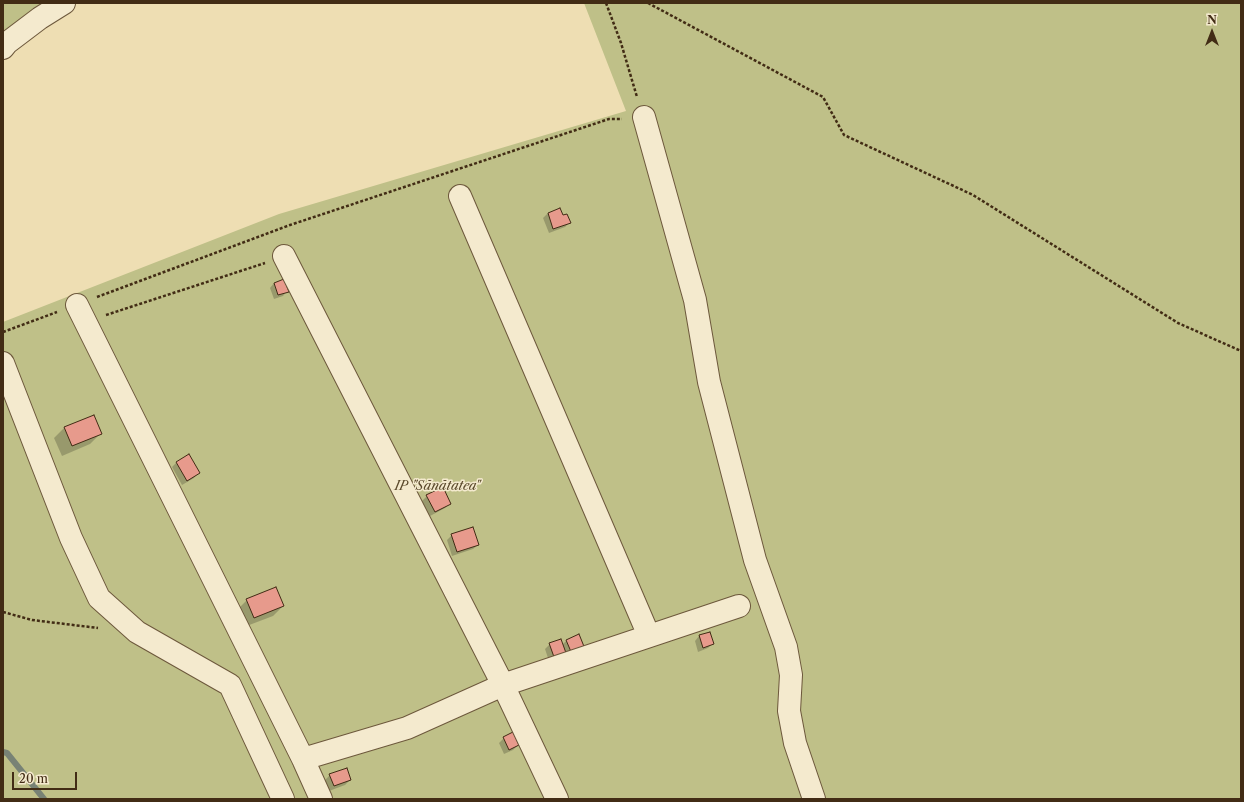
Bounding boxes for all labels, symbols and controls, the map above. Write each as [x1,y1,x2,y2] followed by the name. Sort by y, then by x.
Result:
[1192,12,1232,52] north arrow
[1207,13,1217,27] text: N
[394,478,480,494] park label: IP "Sănătatea"
[14,764,79,790] scale bar
[19,771,48,786] text: 20 m

